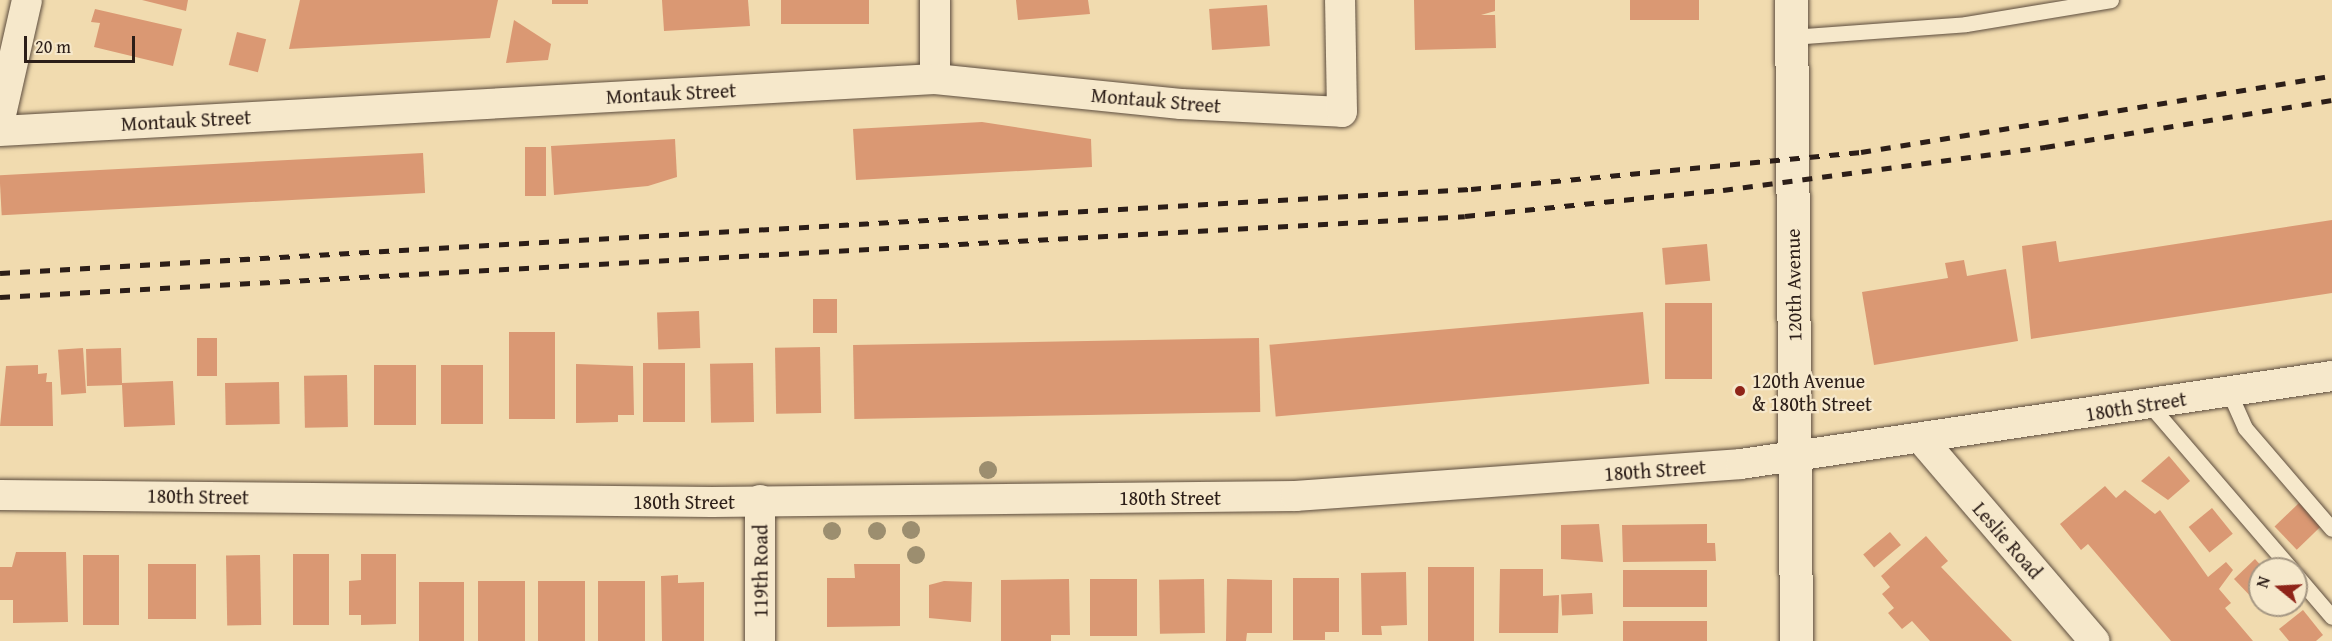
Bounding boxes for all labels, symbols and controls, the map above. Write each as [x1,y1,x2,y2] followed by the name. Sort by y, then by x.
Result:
[27,24,138,62] scale bar
[35,33,71,60] text: 20 m
[605,78,737,108] street label: Montauk Street
[1090,82,1222,118] street label: Montauk Street
[120,105,252,135] street label: Montauk Street
[1780,228,1806,342] street label: 120th Avenue
[1752,368,1872,415] place label: 120th Avenue & 180th Street
[1733,384,1747,398] marker: 120th Avenue & 180th Street
[2084,386,2188,426] street label: 180th Street
[1603,454,1707,486] street label: 180th Street
[147,483,249,509] street label: 180th Street
[1119,485,1221,509] street label: 180th Street
[633,489,735,513] street label: 180th Street
[1968,497,2048,583] street label: Leslie Road
[748,524,772,618] street label: 119th Road
[2248,557,2308,617] north arrow
[2250,573,2276,591] text: N

